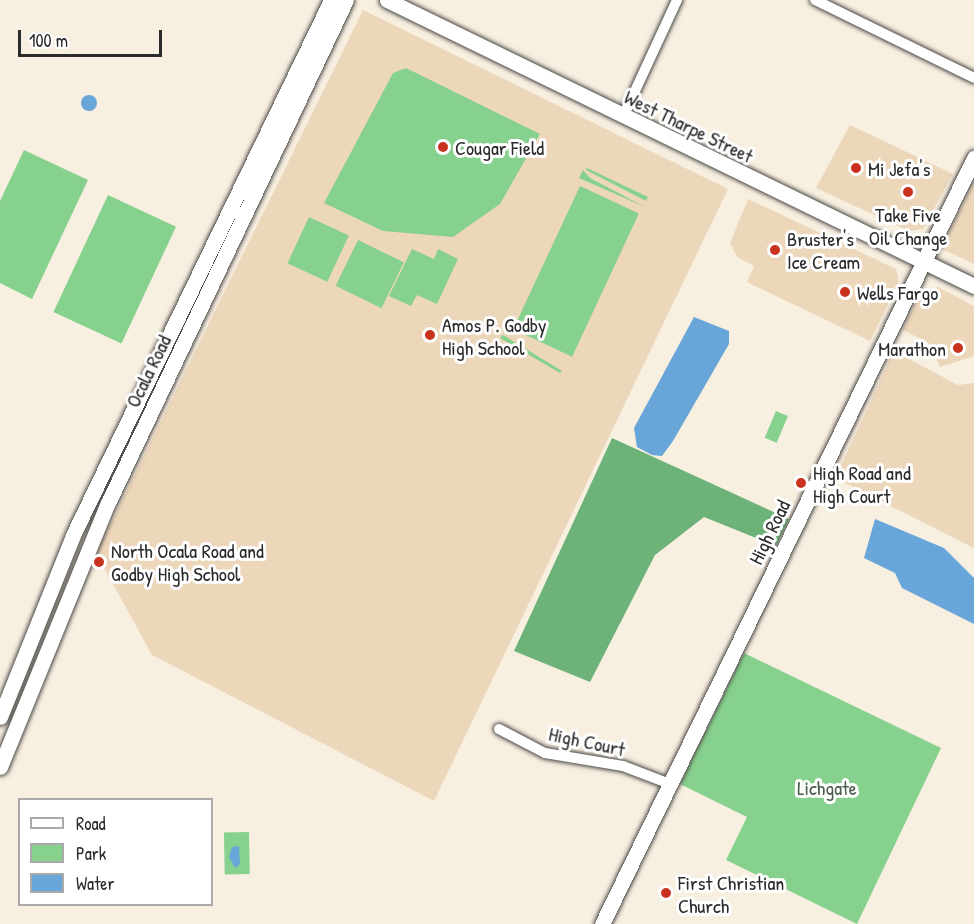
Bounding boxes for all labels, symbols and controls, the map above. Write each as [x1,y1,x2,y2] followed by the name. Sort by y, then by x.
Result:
[21,18,165,56] scale bar
[29,28,68,53] text: 100 m
[621,84,757,168] street label: West Tharpe Street
[455,135,544,159] place label: Cougar Field
[436,140,450,154] marker: Cougar Field
[868,156,930,180] place label: Mi Jefa's
[849,161,863,175] marker: Mi Jefa's
[901,185,915,199] marker: Take Five Oil Change
[869,202,947,249] place label: Take Five Oil Change
[787,226,860,273] place label: Bruster's Ice Cream
[768,243,782,257] marker: Bruster's Ice Cream
[857,280,938,304] place label: Wells Fargo
[838,285,852,299] marker: Wells Fargo
[442,312,546,359] place label: Amos P. Godby High School
[423,328,437,342] marker: Amos P. Godby High School
[120,331,176,411] street label: Ocala Road
[878,336,946,360] place label: Marathon
[951,341,965,355] marker: Marathon
[813,460,911,507] place label: High Road and High Court
[794,476,808,490] marker: High Road and High Court
[743,496,795,568] street label: High Road
[111,538,264,585] place label: North Ocala Road and Godby High School
[92,555,106,569] marker: North Ocala Road and Godby High School
[547,721,627,761] street label: High Court
[797,775,857,799] park label: Lichgate
[18,798,213,906] legend
[76,811,106,836] text: Road
[76,841,106,866] text: Park
[678,870,784,917] place label: First Christian Church
[76,871,114,896] text: Water
[659,886,673,900] marker: First Christian Church

